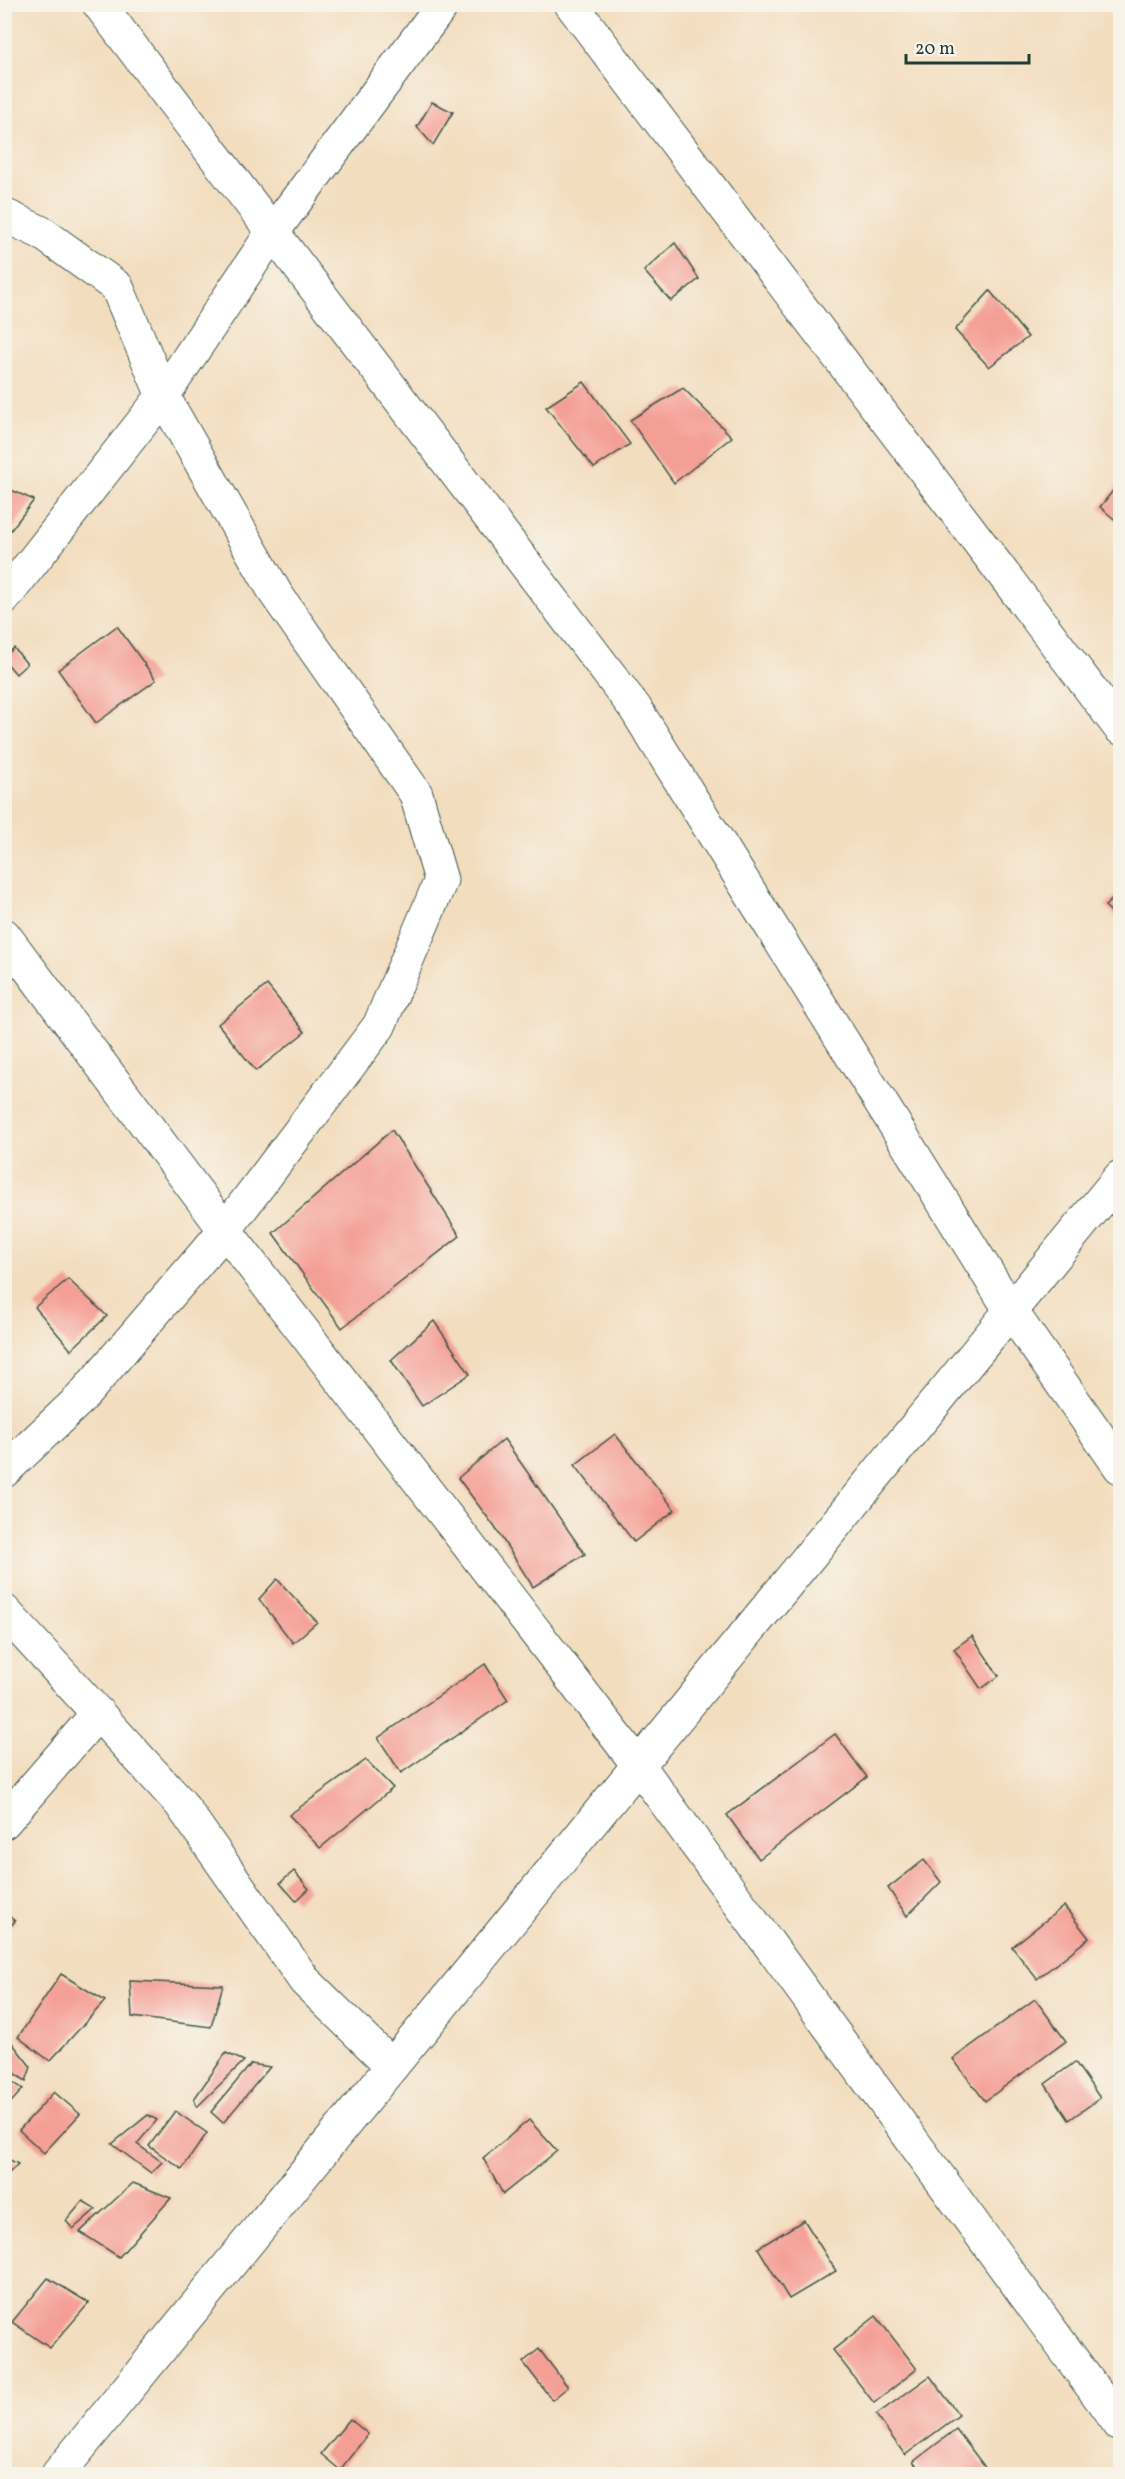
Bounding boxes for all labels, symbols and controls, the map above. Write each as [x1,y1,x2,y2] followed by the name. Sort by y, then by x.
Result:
[906,27,1029,65] scale bar
[915,37,955,62] text: 20 m

